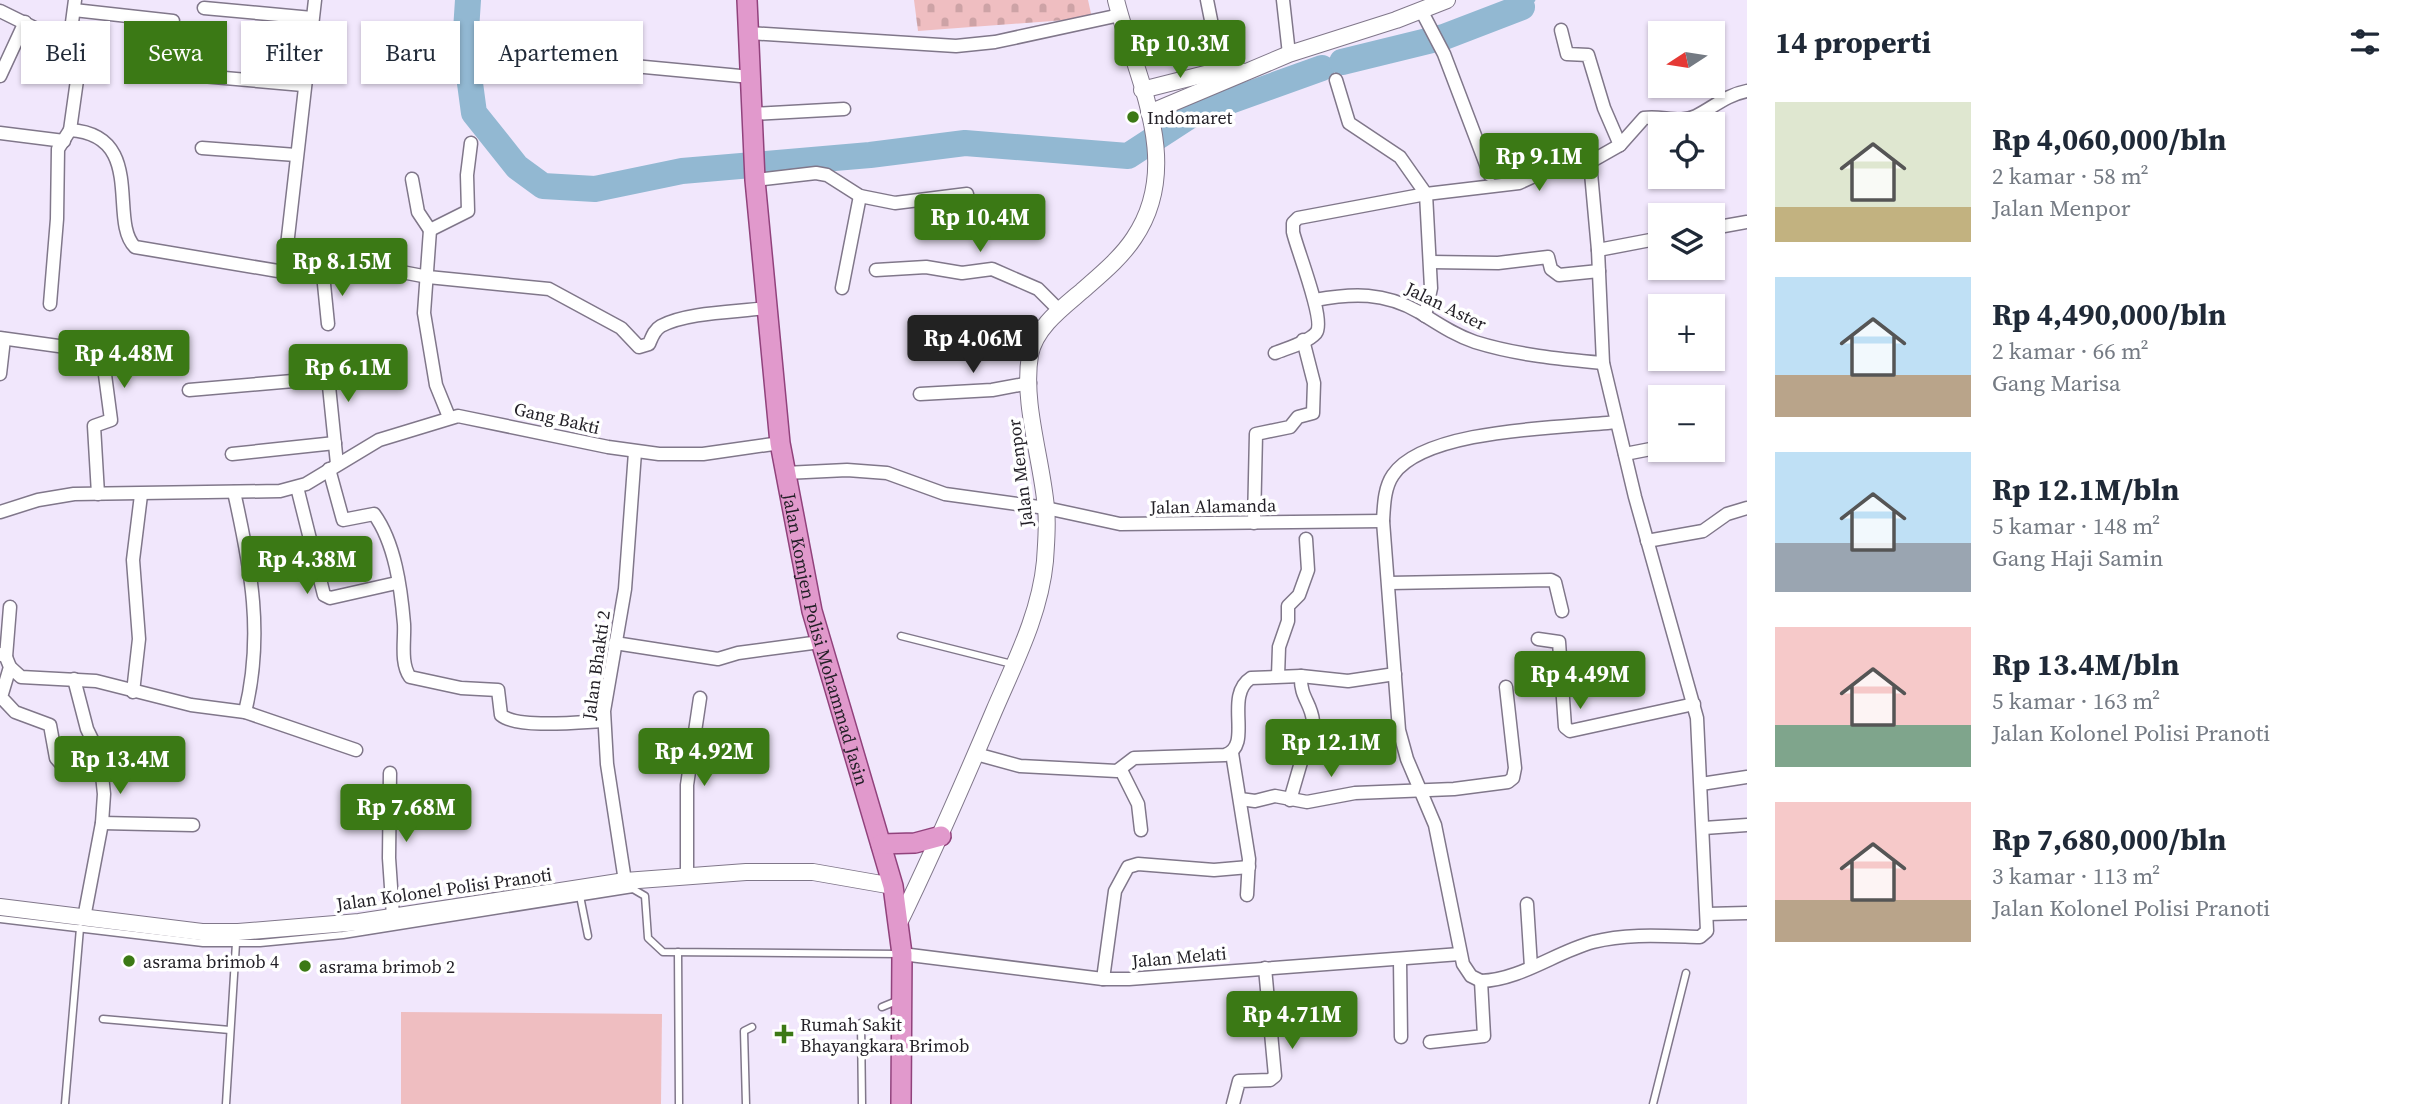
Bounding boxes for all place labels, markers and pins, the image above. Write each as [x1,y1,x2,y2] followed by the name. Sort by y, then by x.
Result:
[1108,20,1252,80] pin: Rp 10.3M
[1147,105,1233,130] place label: Indomaret
[1125,109,1141,125] marker: Indomaret
[1474,134,1604,193] pin: Rp 9.1M
[908,194,1052,254] pin: Rp 10.4M
[270,238,414,298] pin: Rp 8.15M
[901,316,1045,375] pin: Rp 4.06M
[52,330,196,390] pin: Rp 4.48M
[283,344,413,404] pin: Rp 6.1M
[235,536,379,596] pin: Rp 4.38M
[1508,652,1652,711] pin: Rp 4.49M
[1259,720,1403,779] pin: Rp 12.1M
[632,728,776,788] pin: Rp 4.92M
[48,736,192,796] pin: Rp 13.4M
[334,784,478,844] pin: Rp 7.68M
[143,949,279,974] place label: asrama brimob 4
[121,953,137,969] marker: asrama brimob 4
[319,954,455,979] place label: asrama brimob 2
[297,958,313,974] marker: asrama brimob 2
[1220,992,1364,1051] pin: Rp 4.71M
[800,1012,969,1058] place label: Rumah Sakit Bhayangkara Brimob
[774,1024,794,1044] marker: Rumah Sakit Bhayangkara Brimob

